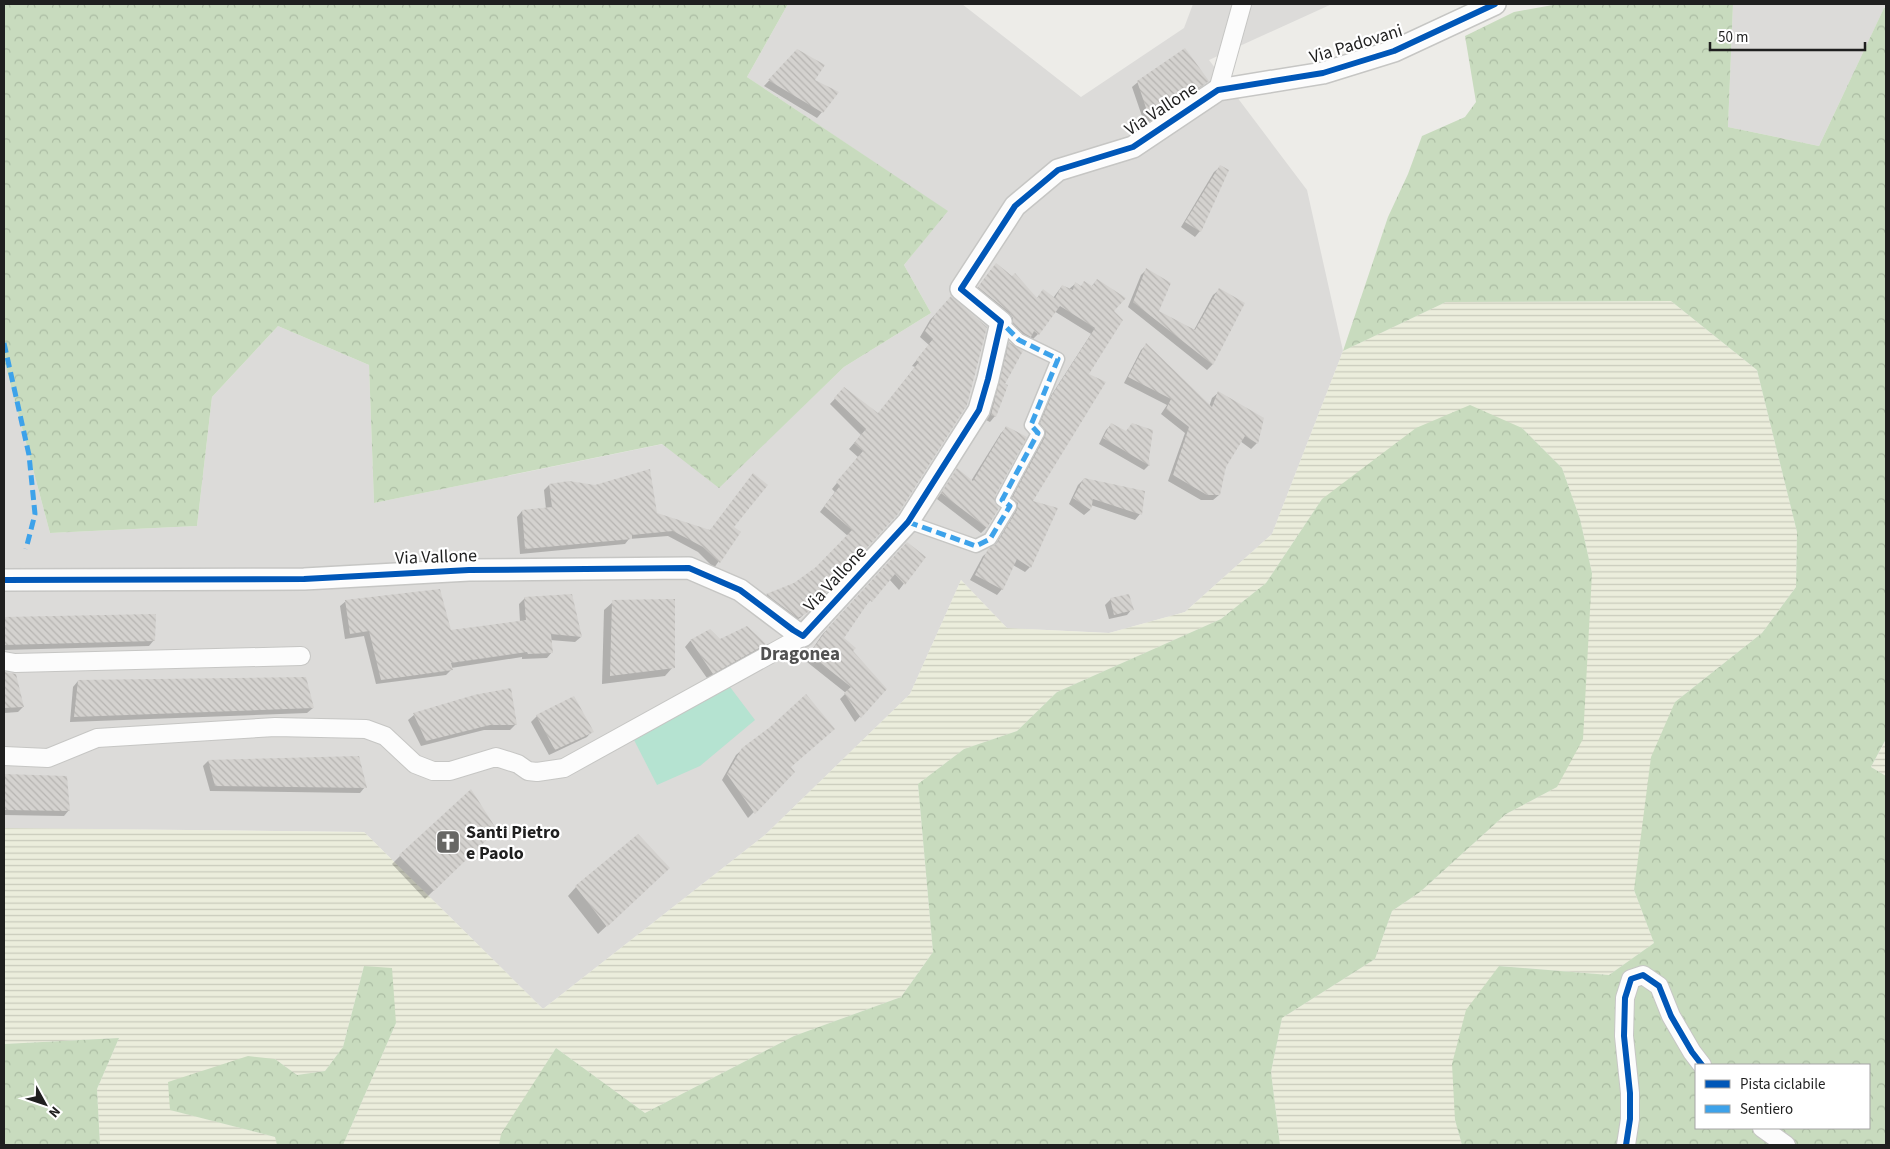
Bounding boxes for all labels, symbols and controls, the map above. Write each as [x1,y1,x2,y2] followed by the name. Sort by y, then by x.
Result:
[1306,18,1406,70] street label: Via Padovani
[1710,20,1865,52] scale bar
[1718,27,1748,48] text: 50 m
[1120,76,1202,142] street label: Via Vallone
[798,540,872,618] street label: Via Vallone
[395,543,477,571] street label: Via Vallone
[760,641,840,668] district label: Dragonea
[466,820,560,866] place label: Santi Pietro e Paolo
[435,829,461,855] church icon: Santi Pietro e Paolo
[1695,1064,1870,1129] legend
[1740,1074,1825,1095] text: Pista ciclabile
[20,1079,70,1129] north arrow
[1740,1099,1793,1120] text: Sentiero
[44,1102,65,1122] text: N

